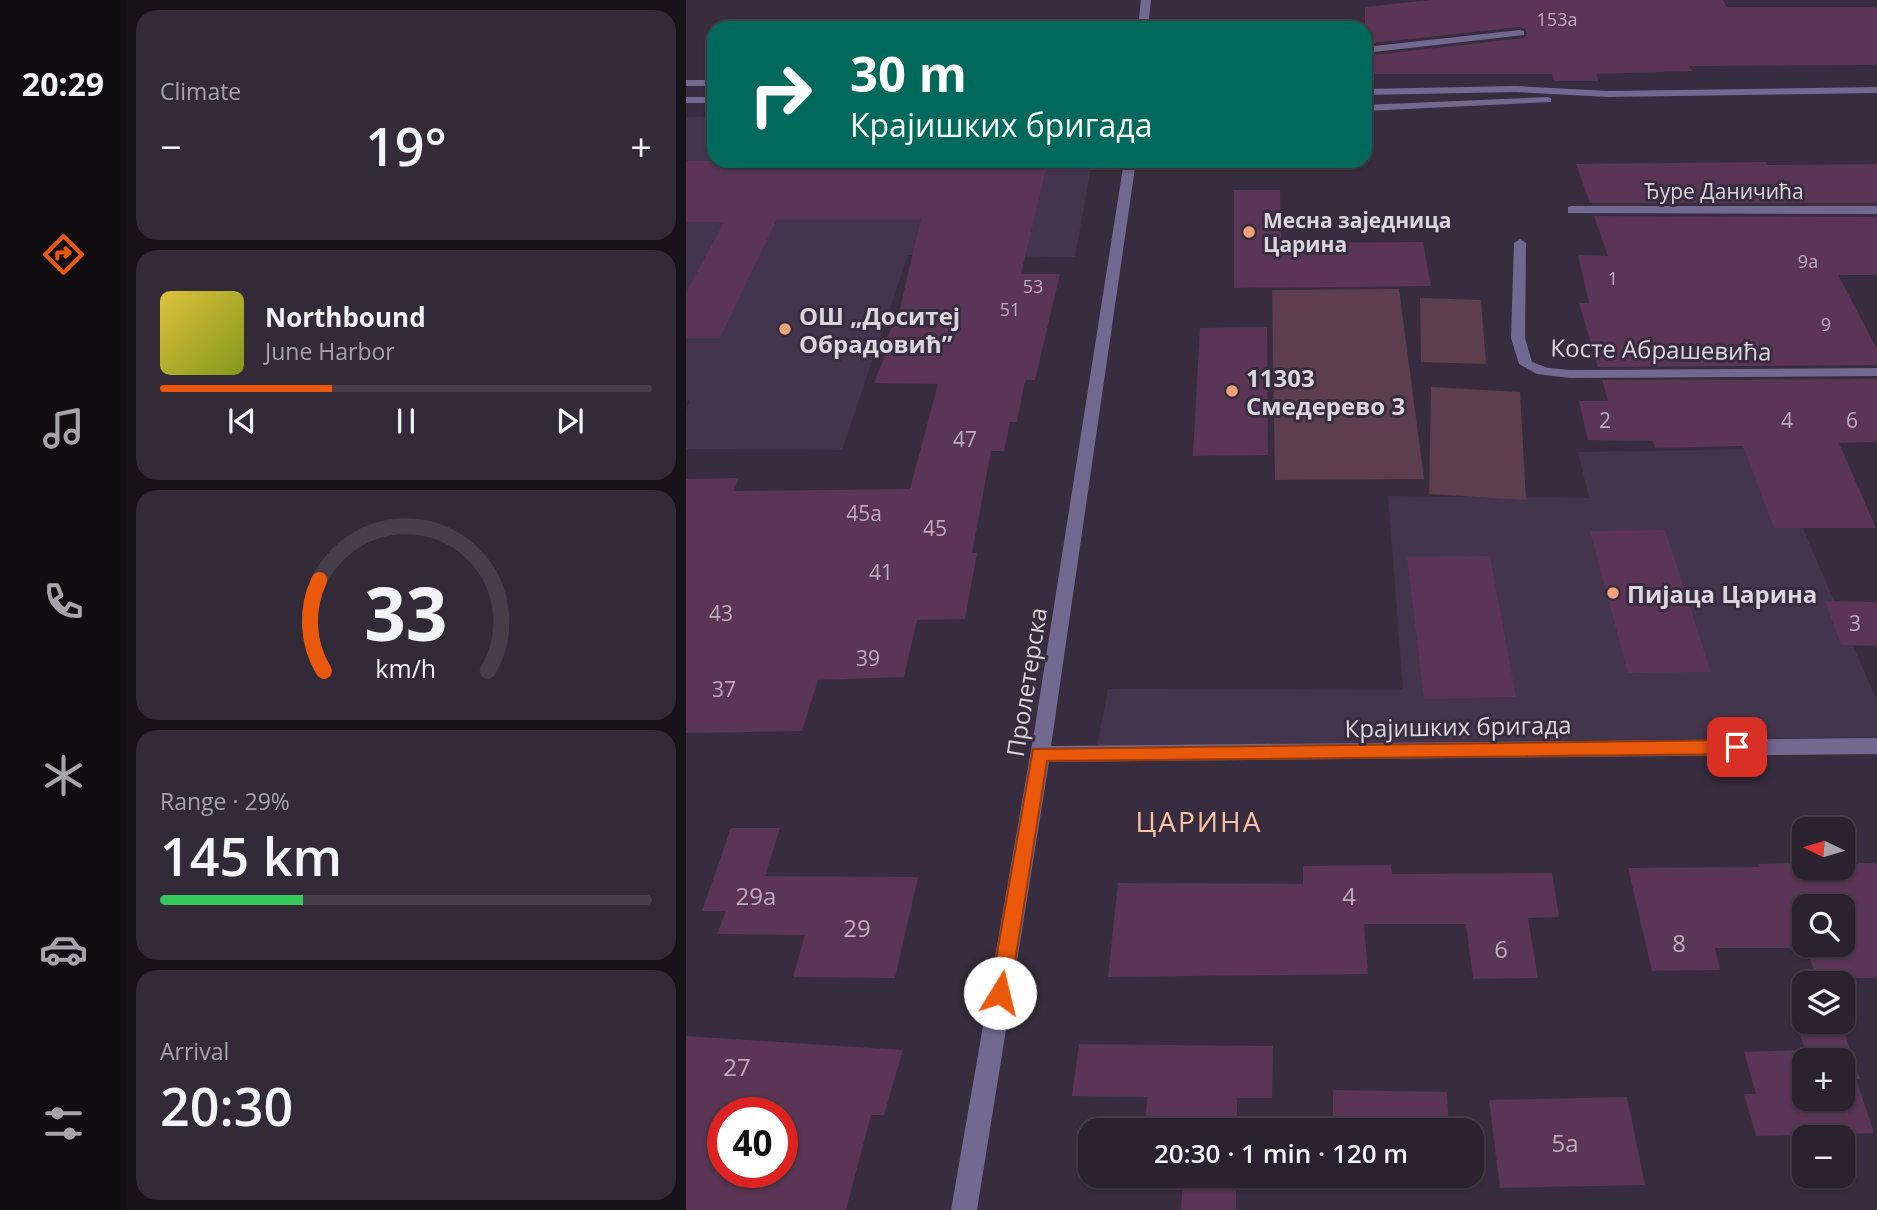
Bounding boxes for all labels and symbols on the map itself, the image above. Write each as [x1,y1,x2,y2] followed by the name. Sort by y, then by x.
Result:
[1537,7,1577,31] house number: 153a
[1644,177,1804,205] street label: Ђуре Даничића
[1263,206,1451,258] place label: Месна заједница Царина
[1241,224,1257,240] marker: Месна заједница Царина
[1798,249,1818,273] house number: 9a
[1608,266,1618,290] house number: 1
[1023,274,1043,298] house number: 53
[1000,297,1020,321] house number: 51
[799,299,960,360] place label: ОШ „Доситеј Обрадовић”
[1821,312,1831,336] house number: 9
[777,321,793,337] marker: ОШ „Доситеј Обрадовић”
[1550,331,1772,367] street label: Косте Абрашевића
[1246,361,1405,422] place label: 11303 Смедерево 3
[1224,383,1240,399] marker: 11303 Смедерево 3
[1599,406,1611,434] house number: 2
[1781,406,1793,434] house number: 4
[1846,406,1858,434] house number: 6
[953,425,977,453] house number: 47
[846,499,882,527] house number: 45a
[923,514,947,542] house number: 45
[869,558,893,586] house number: 41
[1627,577,1817,610] place label: Пијаца Царина
[1605,585,1621,601] marker: Пијаца Царина
[709,599,733,627] house number: 43
[998,605,1054,759] street label: Пролетерска
[1849,609,1861,637] house number: 3
[856,644,880,672] house number: 39
[712,675,736,703] house number: 37
[1344,708,1572,744] street label: Крајишких бригада
[1707,717,1767,777] pin
[1136,802,1262,840] district label: ЦАРИНА
[1792,817,1855,880] north arrow
[736,879,776,912] house number: 29a
[1342,879,1356,912] house number: 4
[843,911,871,944] house number: 29
[1672,926,1686,959] house number: 8
[1494,932,1508,965] house number: 6
[963,956,1037,1030] position arrow
[723,1050,751,1083] house number: 27
[707,1097,798,1188] speed limit sign: 40
[1551,1126,1579,1159] house number: 5a

